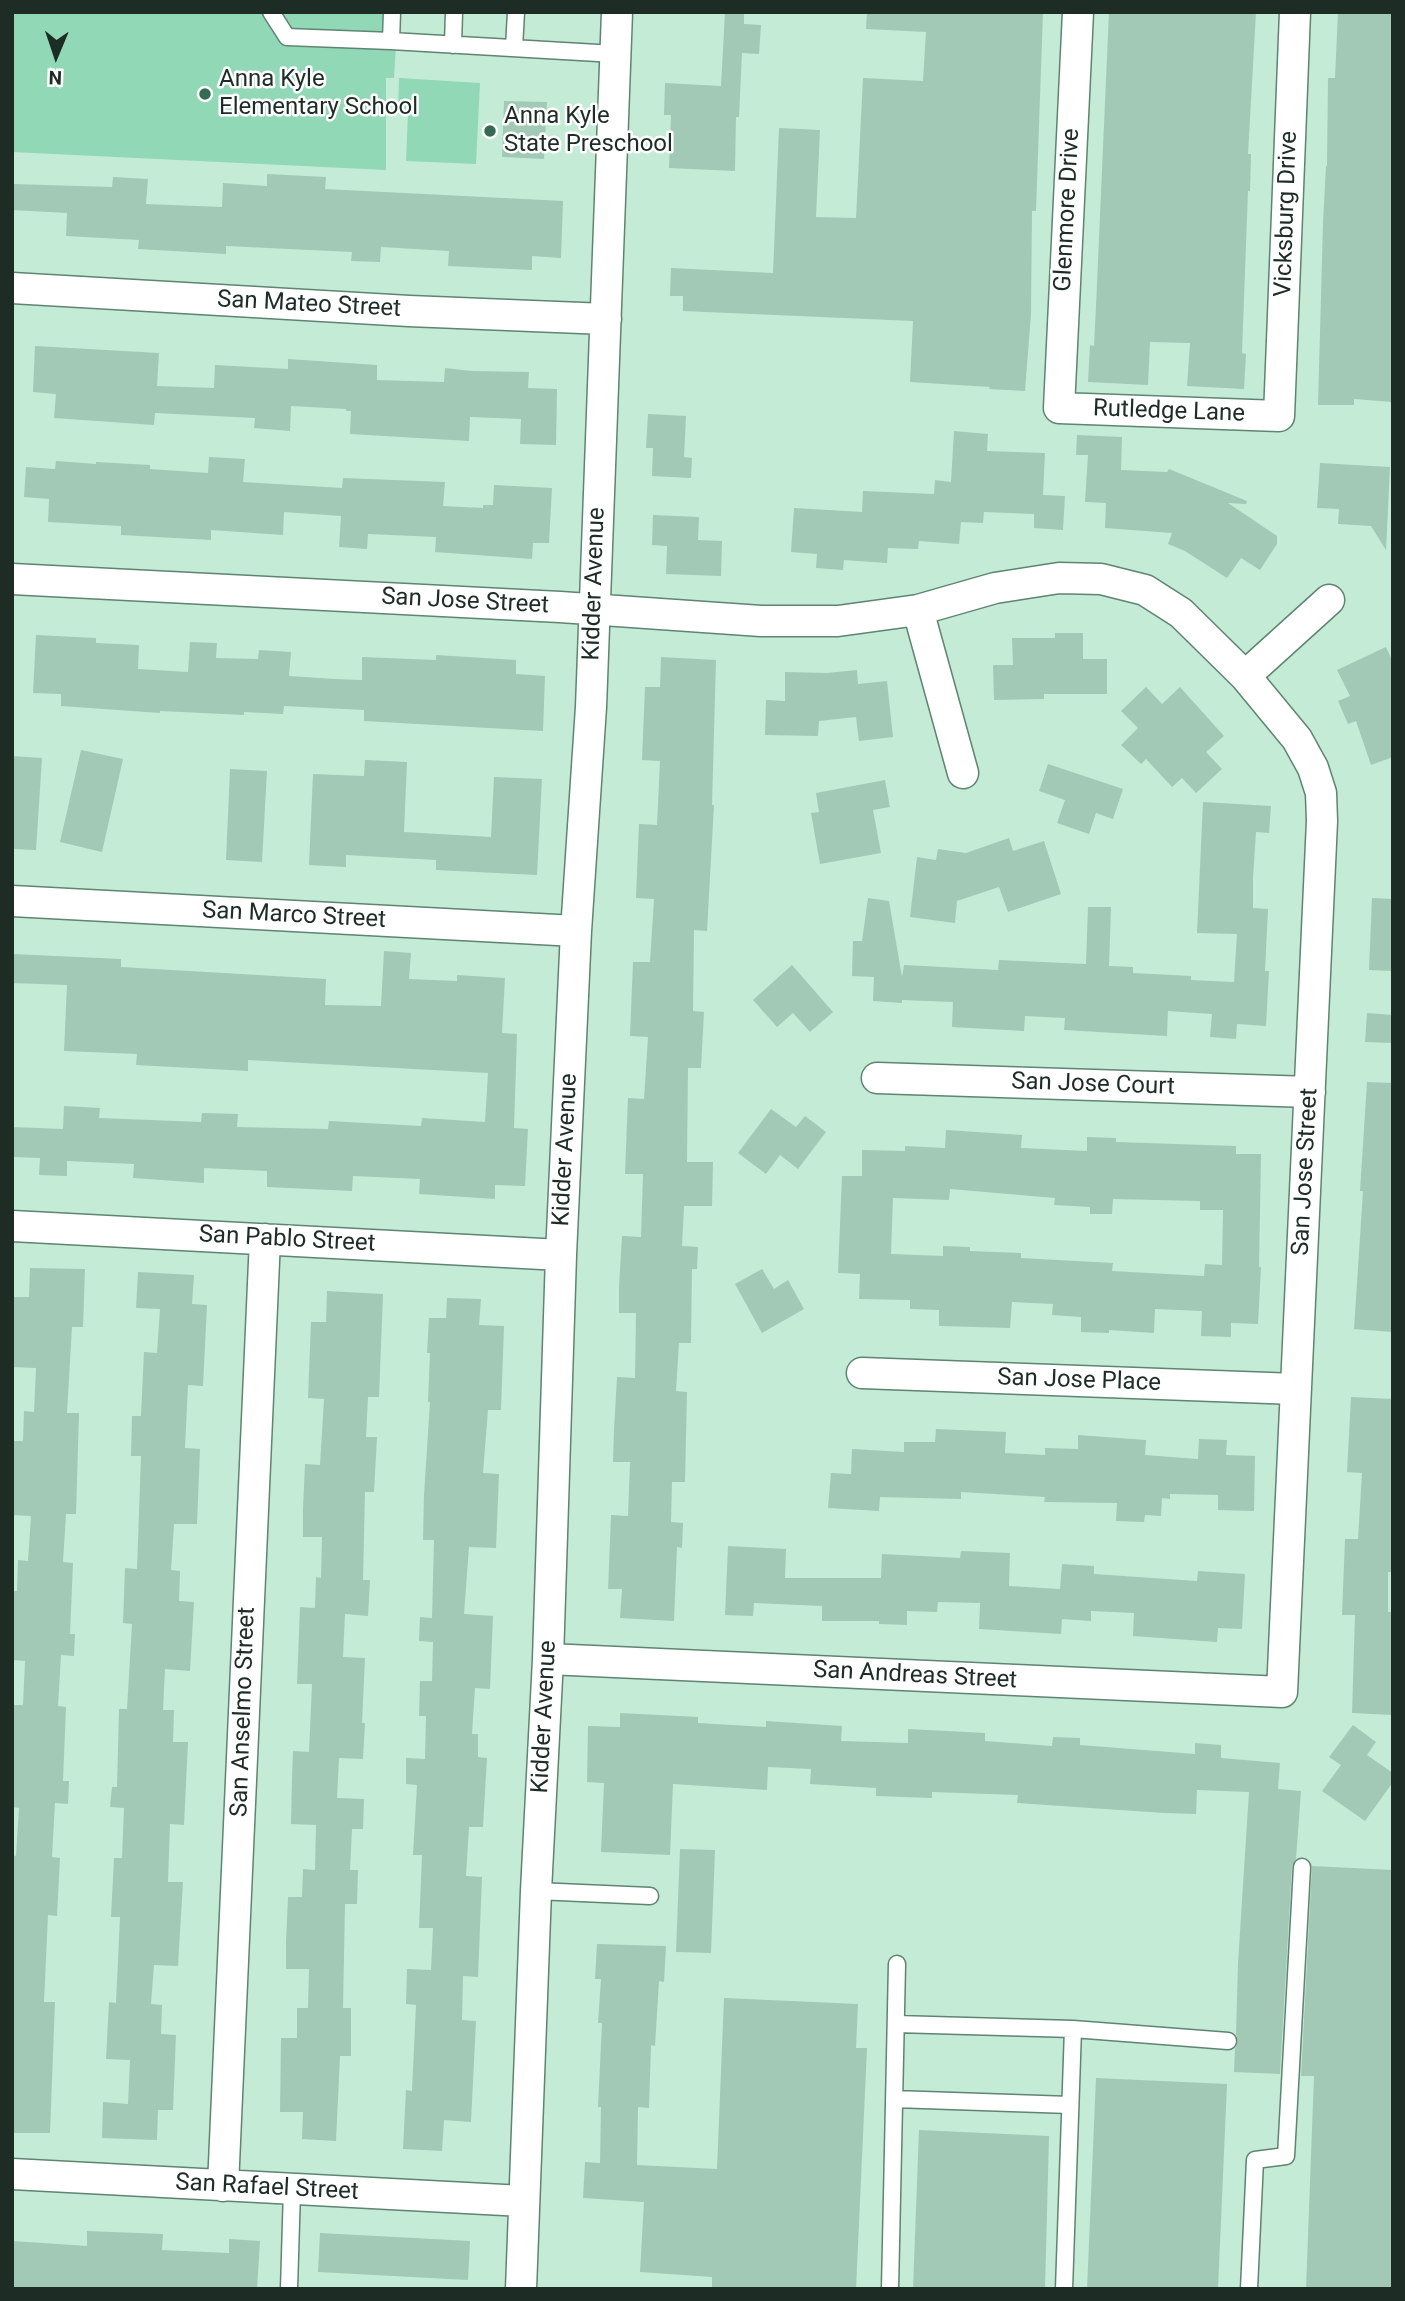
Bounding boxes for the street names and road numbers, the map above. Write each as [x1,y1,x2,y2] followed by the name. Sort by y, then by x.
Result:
[1049,128,1087,292] street label: Glenmore Drive
[1270,130,1304,298] street label: Vicksburg Drive
[216,286,402,324] street label: San Mateo Street
[1093,395,1245,429] street label: Rutledge Lane
[578,507,612,661] street label: Kidder Avenue
[380,583,550,621] street label: San Jose Street
[201,897,387,935] street label: San Marco Street
[1011,1068,1175,1102] street label: San Jose Court
[548,1073,584,1227] street label: Kidder Avenue
[1287,1087,1325,1257] street label: San Jose Street
[198,1221,376,1259] street label: San Pablo Street
[997,1364,1161,1398] street label: San Jose Place
[226,1606,262,1818] street label: San Anselmo Street
[527,1640,563,1794] street label: Kidder Avenue
[812,1656,1018,1696] street label: San Andreas Street
[175,2169,359,2207] street label: San Rafael Street

